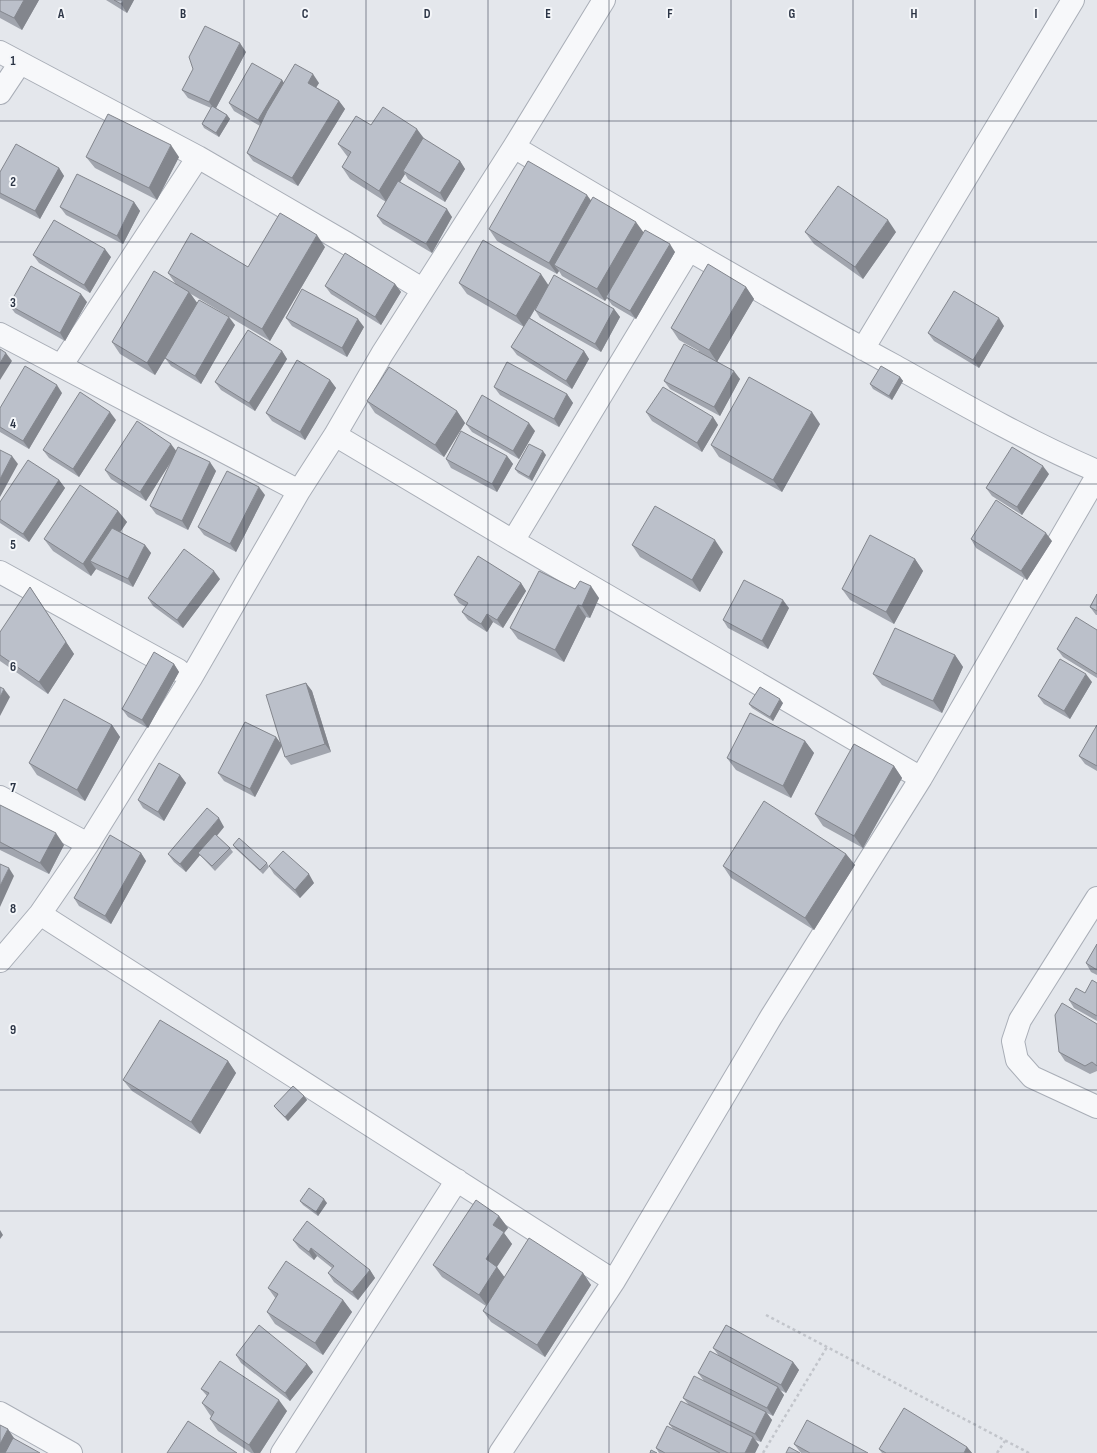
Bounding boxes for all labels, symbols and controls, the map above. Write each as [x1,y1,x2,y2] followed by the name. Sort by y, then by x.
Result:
[57,6,65,22] text: A
[180,6,186,22] text: B
[302,6,309,22] text: C
[424,6,431,22] text: D
[545,6,551,22] text: E
[667,6,673,22] text: F
[789,6,796,22] text: G
[911,6,918,22] text: H
[1035,6,1038,22] text: I
[10,53,16,69] text: 1
[10,174,16,190] text: 2
[10,295,16,311] text: 3
[10,416,16,432] text: 4
[10,537,16,553] text: 5
[10,659,16,675] text: 6
[10,780,16,796] text: 7
[10,901,16,917] text: 8
[10,1022,16,1038] text: 9

